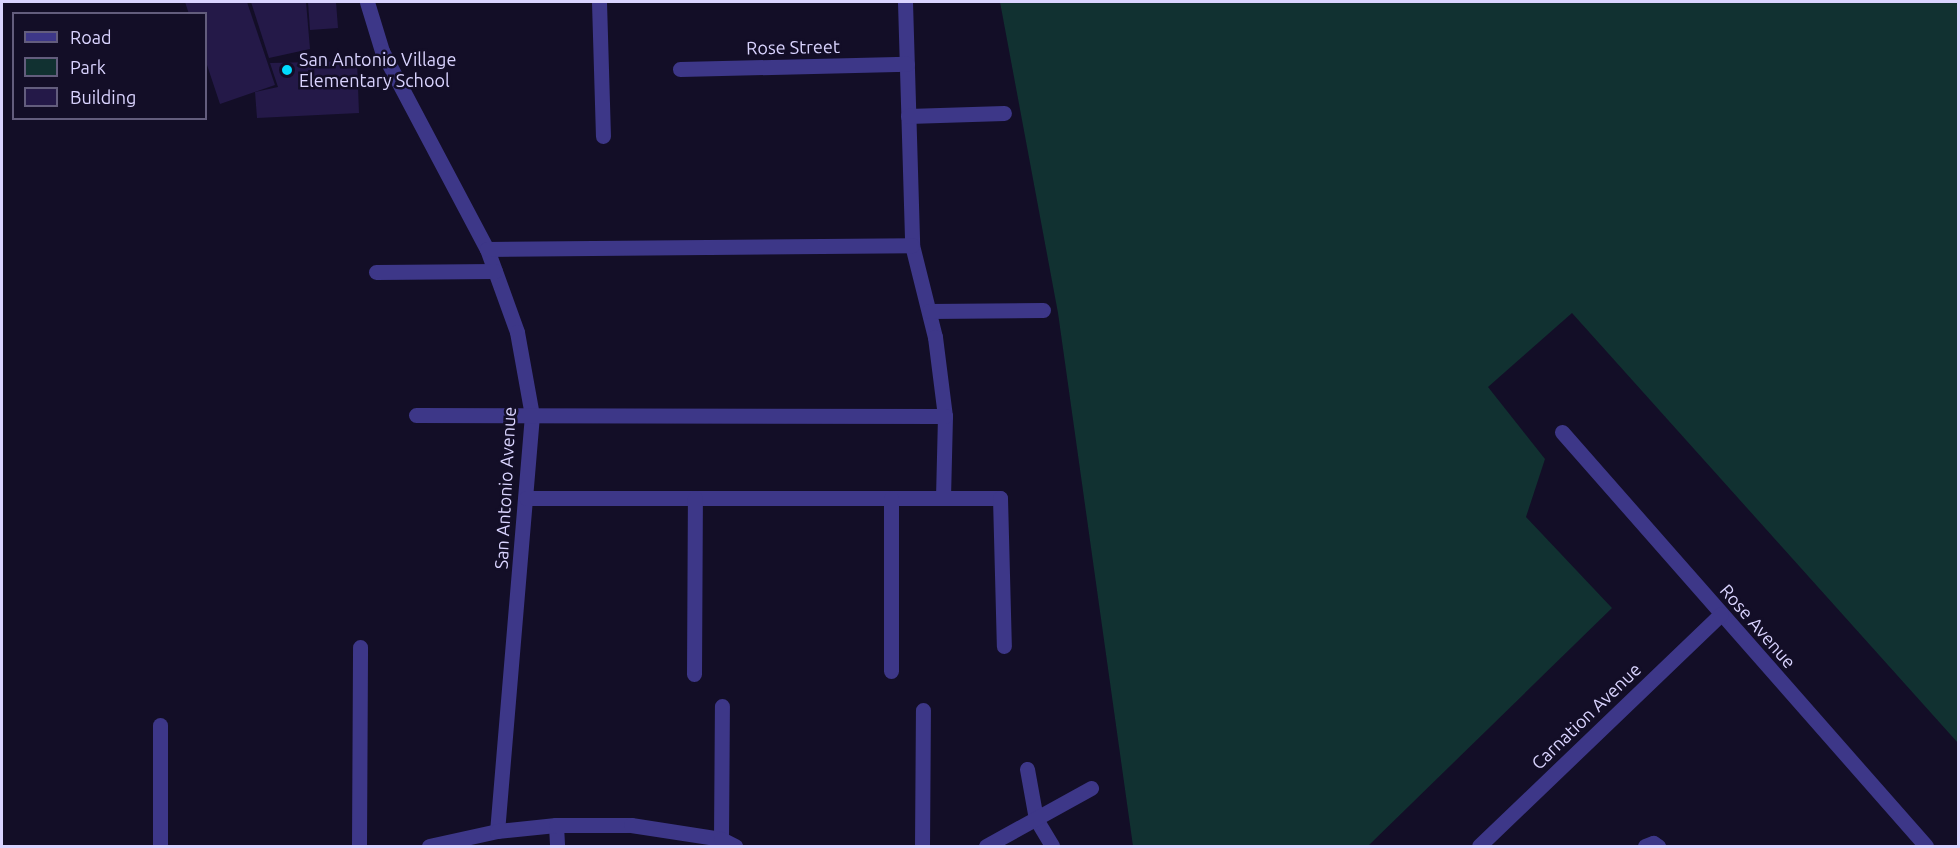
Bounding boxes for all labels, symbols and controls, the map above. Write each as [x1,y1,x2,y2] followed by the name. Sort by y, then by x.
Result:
[12,12,207,120] legend
[70,27,112,47] text: Road
[746,35,840,59] street label: Rose Street
[299,49,456,92] place label: San Antonio Village Elementary School
[70,57,106,77] text: Park
[280,63,294,77] marker: San Antonio Village Elementary School
[70,87,136,107] text: Building
[490,406,520,570] street label: San Antonio Avenue
[1716,580,1800,672] street label: Rose Avenue
[1527,658,1645,774] street label: Carnation Avenue

